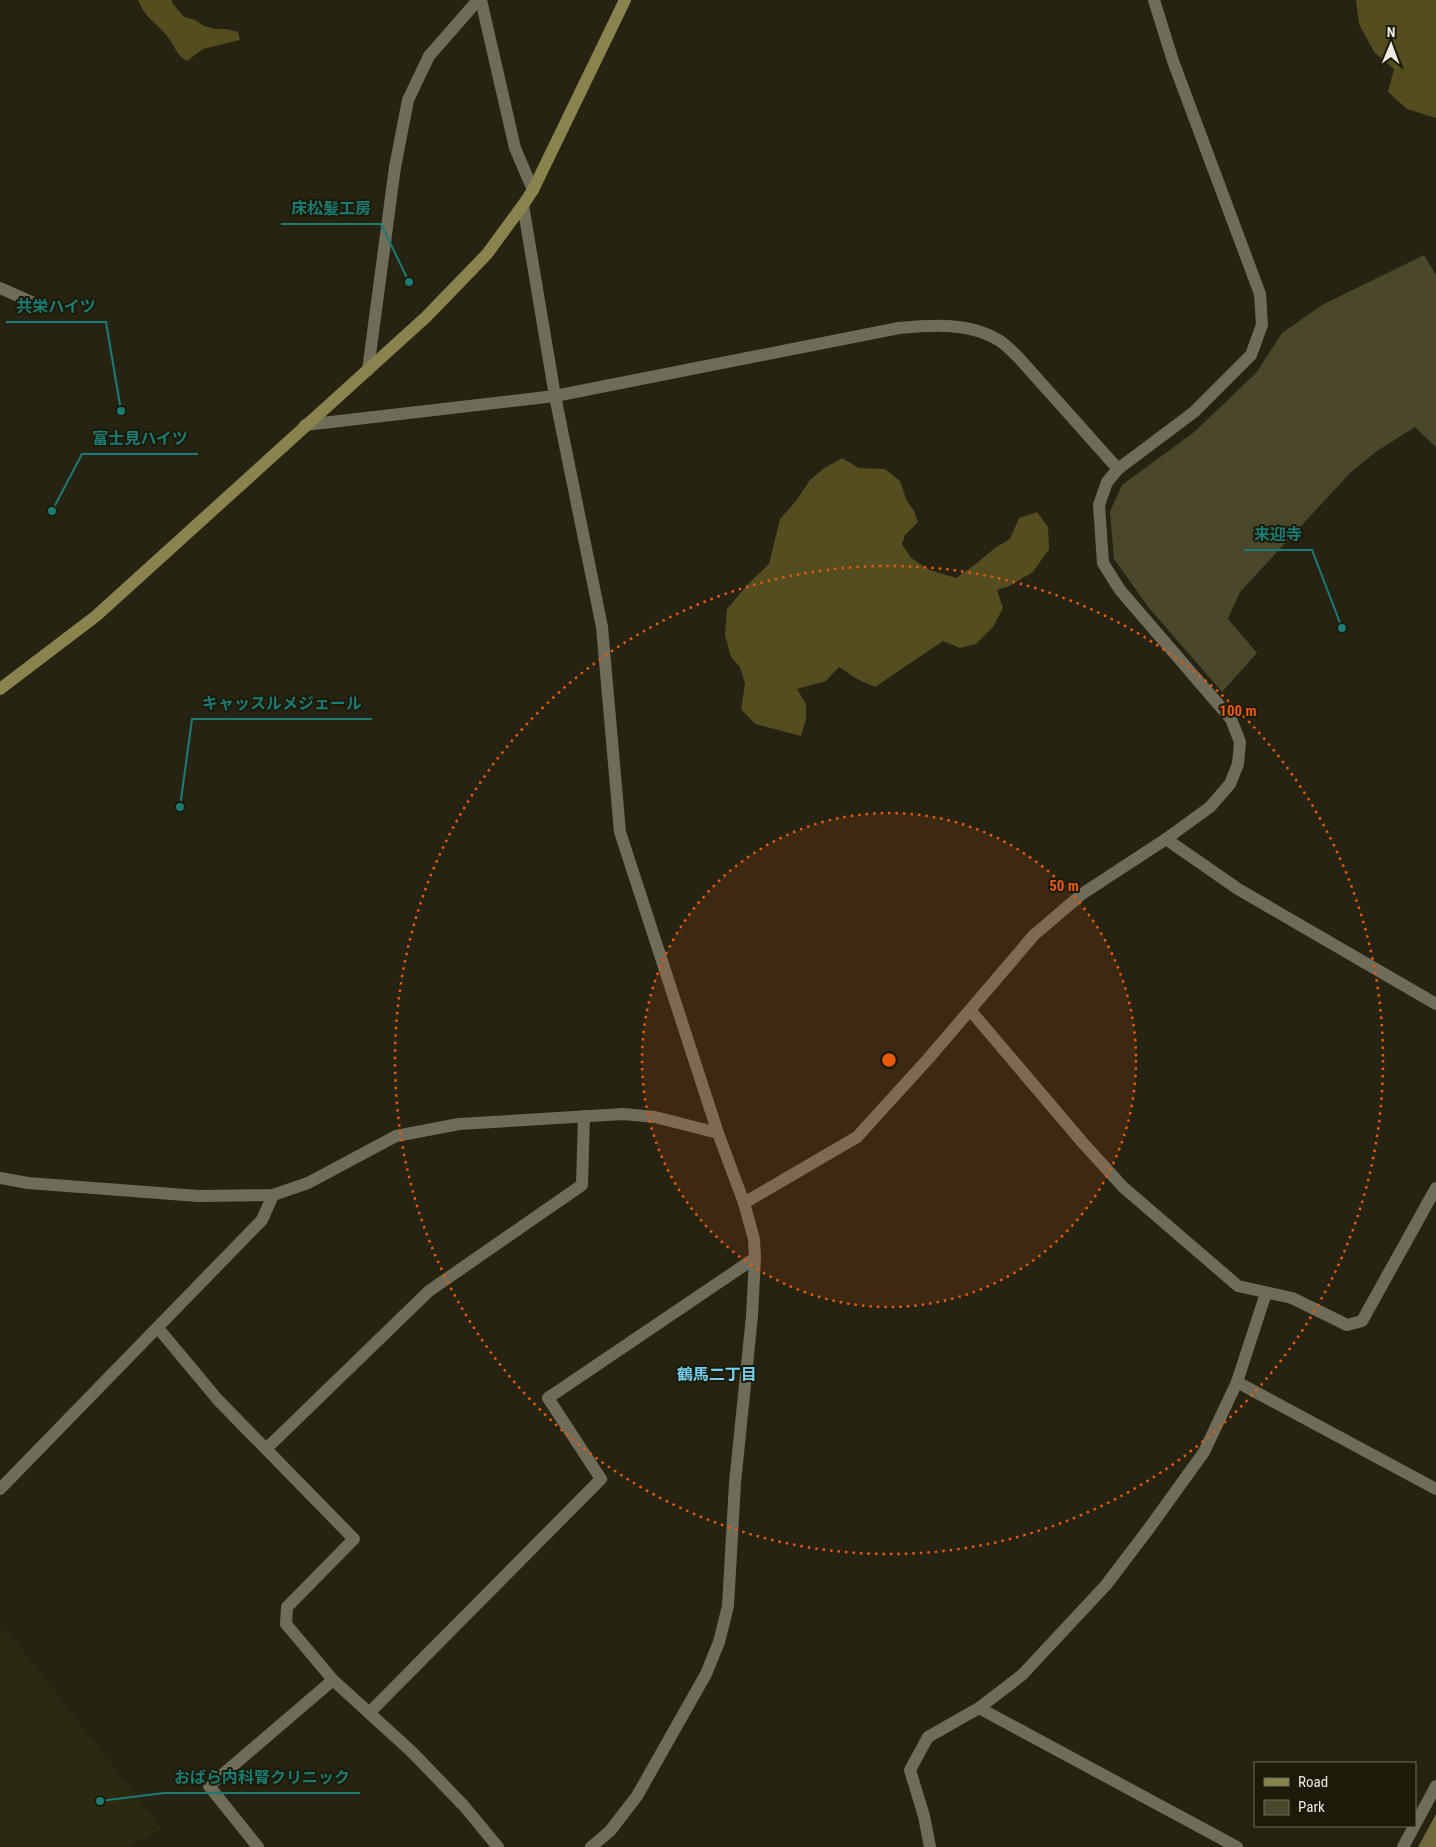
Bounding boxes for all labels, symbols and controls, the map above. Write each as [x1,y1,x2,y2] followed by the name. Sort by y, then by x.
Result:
[1366,20,1416,70] north arrow
[1387,24,1396,40] text: N
[281,193,381,224] callout: 床松髪工房
[291,199,371,218] text: 床松髪工房
[6,291,106,322] callout: 共栄ハイツ
[16,297,96,316] text: 共栄ハイツ
[82,423,198,454] callout: 富士見ハイツ
[92,429,188,448] text: 富士見ハイツ
[1244,519,1312,550] callout: 来迎寺
[1254,525,1302,544] text: 来迎寺
[192,688,372,719] callout: キャッスルメジェール
[202,694,362,713] text: キャッスルメジェール
[1219,702,1257,720] text: 100 m
[1049,877,1079,895] text: 50 m
[880,1051,898,1069] centre of rings
[677,1365,757,1384] district label: 鶴馬二丁目
[164,1762,360,1793] callout: おばら内科腎クリニック
[1254,1762,1416,1827] legend
[174,1768,350,1787] text: おばら内科腎クリニック
[1298,1773,1328,1791] text: Road
[1298,1798,1325,1816] text: Park

